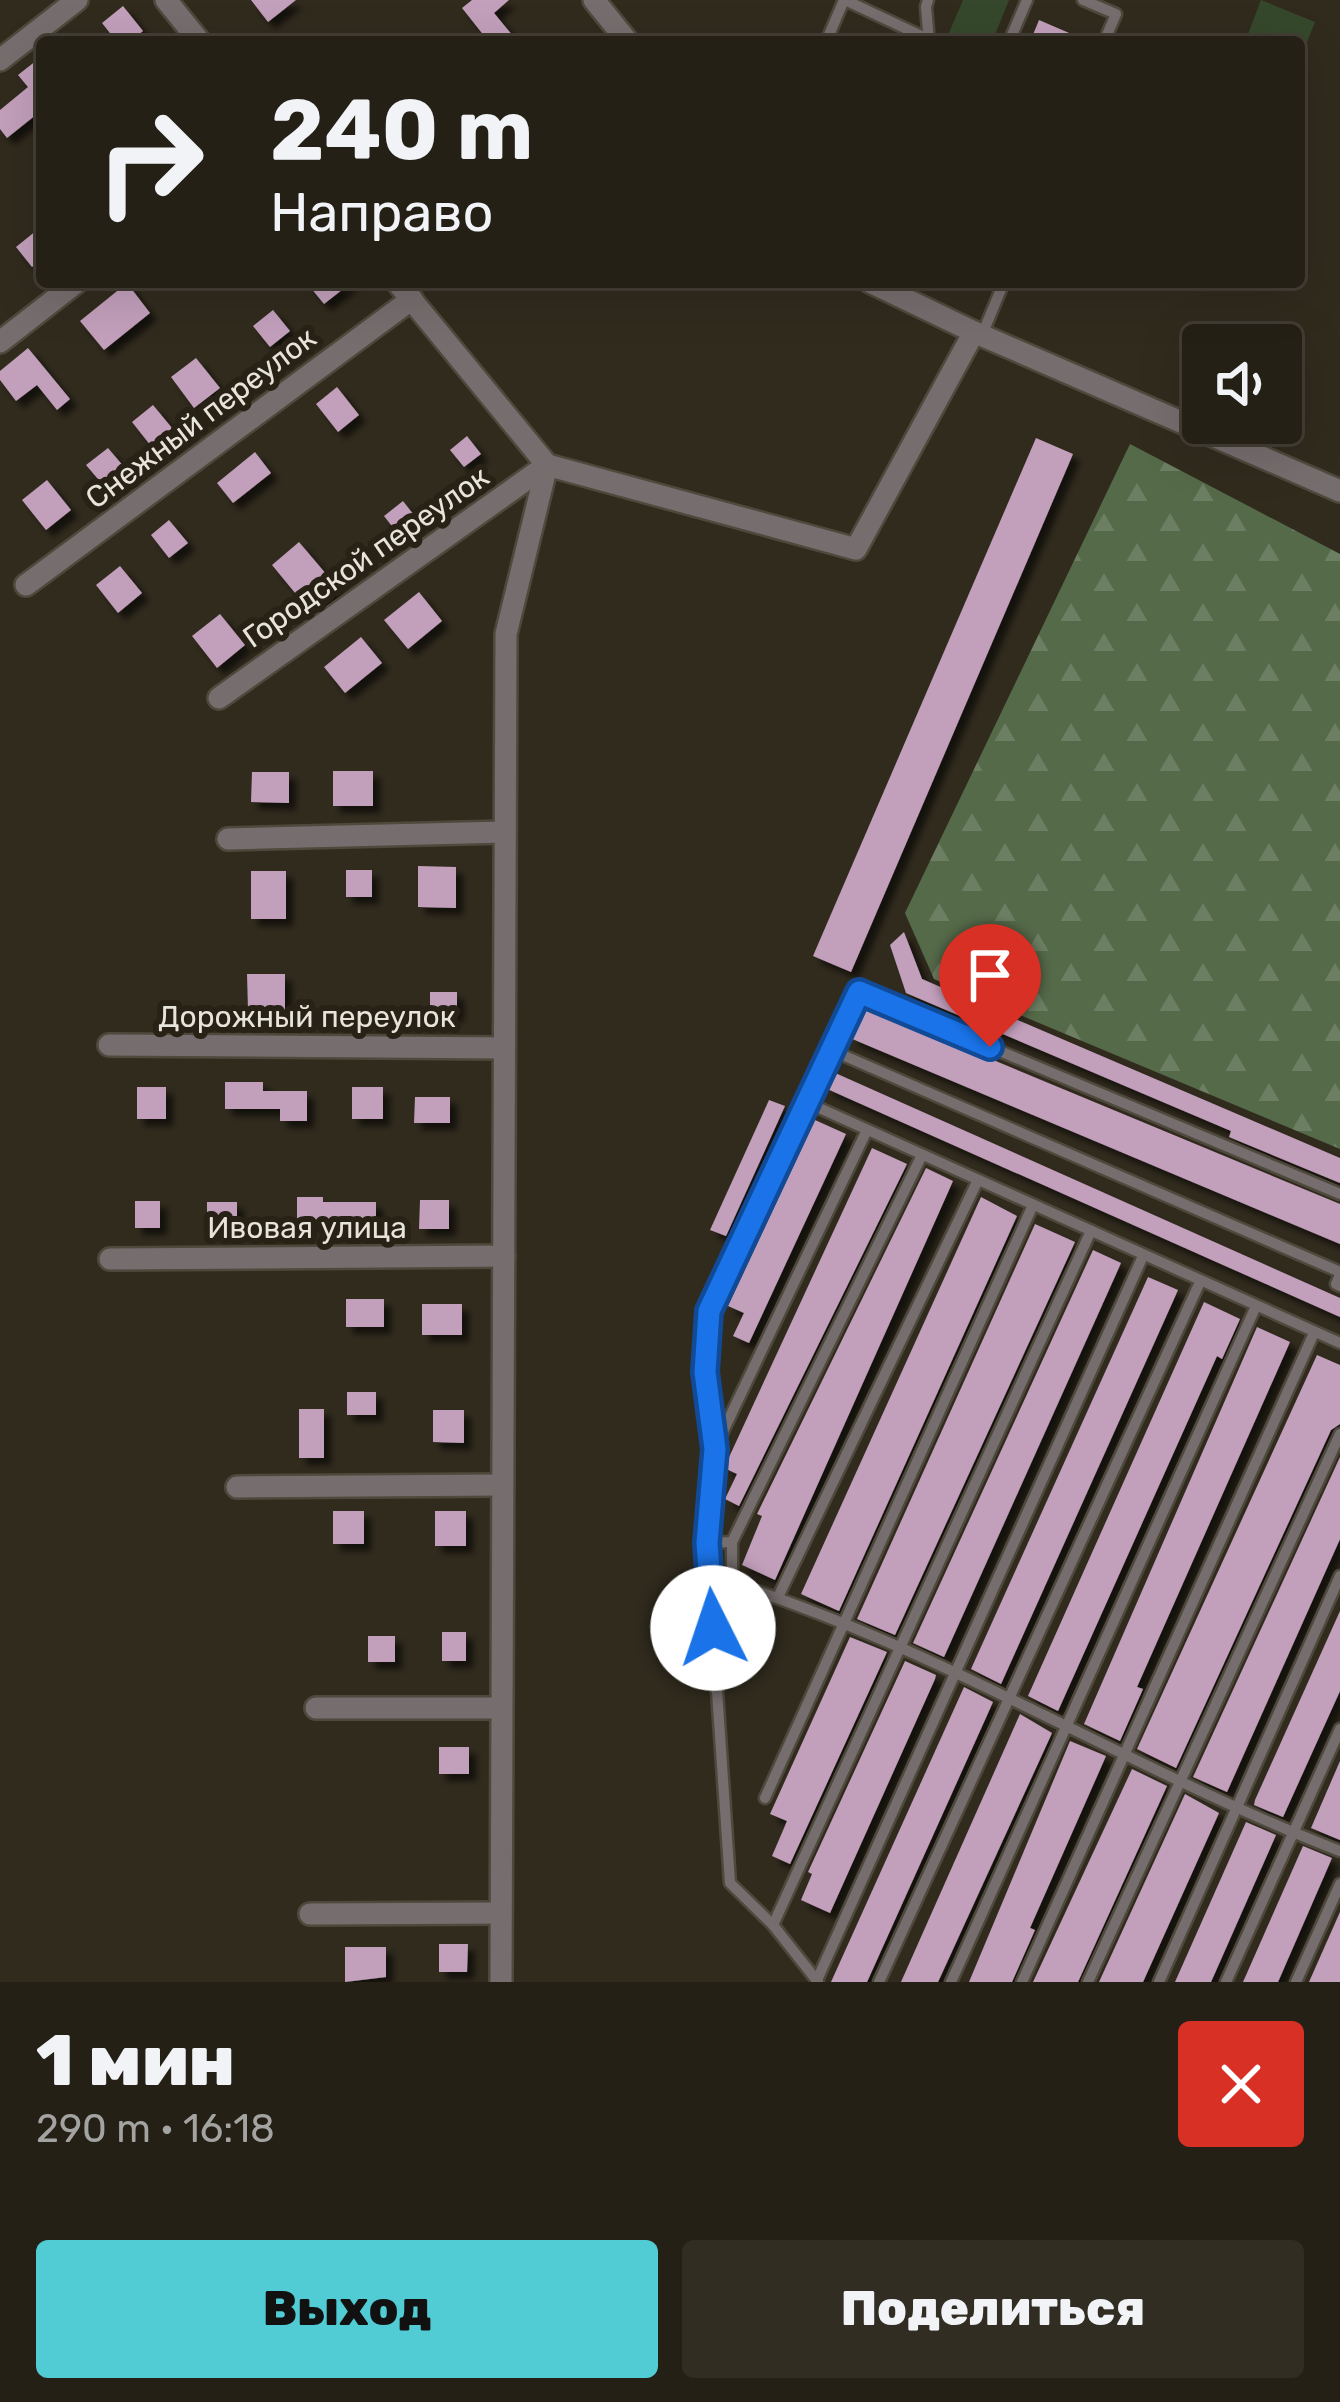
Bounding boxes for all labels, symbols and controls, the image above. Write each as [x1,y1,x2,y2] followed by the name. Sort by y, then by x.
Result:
[270,80,534,180] text: 240 m
[72,84,228,240] icon: right
[270,181,494,245] text: Направо
[79,320,323,516] street label: Снежный переулок
[1182,324,1302,444] map controls
[1182,324,1302,444] button: sound
[236,459,496,655] street label: Городской переулок
[939,924,1041,1047] pin
[957,942,1023,1008] icon: arrive
[158,999,456,1035] street label: Дорожный переулок
[207,1210,407,1246] street label: Ивовая улица
[650,1565,776,1691] position arrow
[36,2018,235,2103] text: 1 мин
[1178,2021,1304,2147] button: close
[36,2106,275,2152] text: 290 m · 16:18
[36,2240,658,2378] button: Выход
[682,2240,1304,2378] button: Поделиться

